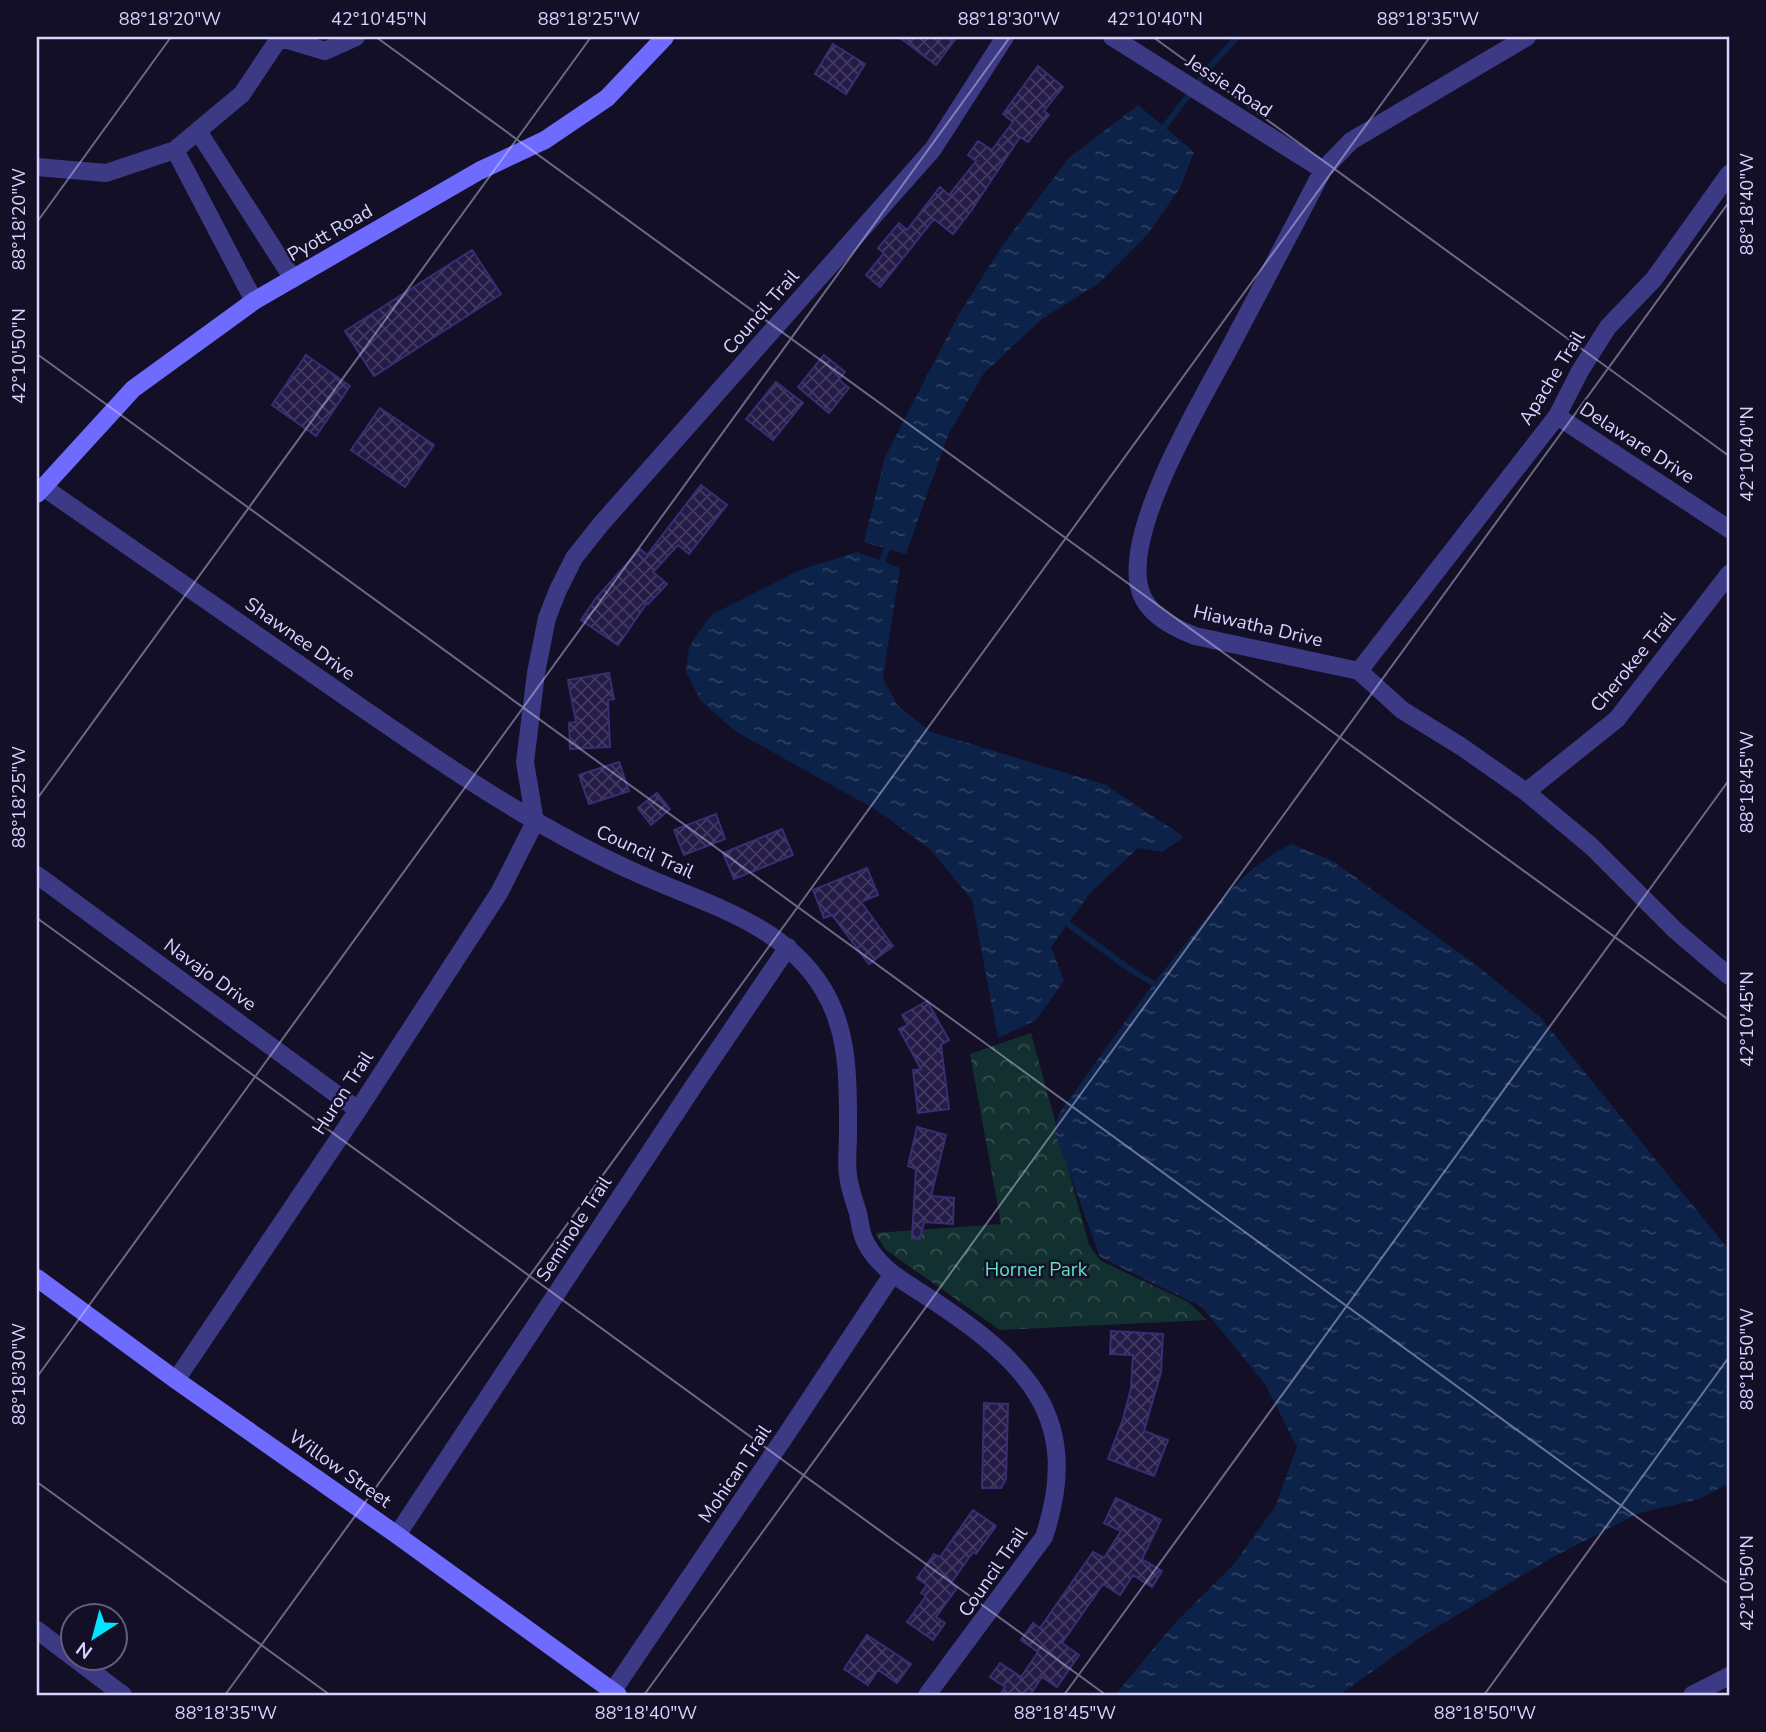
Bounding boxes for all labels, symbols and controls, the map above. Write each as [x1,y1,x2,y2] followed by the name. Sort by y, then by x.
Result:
[119,7,221,31] text: 88°18'20"W
[331,7,427,31] text: 42°10'45"N
[538,7,640,31] text: 88°18'25"W
[958,7,1060,31] text: 88°18'30"W
[1107,7,1203,31] text: 42°10'40"N
[1377,7,1479,31] text: 88°18'35"W
[1180,48,1277,124] street label: Jessie Road
[1735,153,1759,255] text: 88°18'40"W
[7,168,31,270] text: 88°18'20"W
[283,198,377,268] street label: Pyott Road
[717,264,805,360] street label: Council Trail
[7,308,31,404] text: 42°10'50"N
[1513,326,1591,430] street label: Apache Trail
[1574,396,1700,490] street label: Delaware Drive
[1735,406,1759,502] text: 42°10'40"N
[240,591,360,687] street label: Shawnee Drive
[1191,598,1325,654] street label: Hiawatha Drive
[1584,606,1682,718] street label: Cherokee Trail
[1735,731,1759,833] text: 88°18'45"W
[7,746,31,848] text: 88°18'25"W
[592,819,698,885] street label: Council Trail
[158,933,262,1017] street label: Navajo Drive
[1735,971,1759,1067] text: 42°10'45"N
[306,1046,380,1140] street label: Huron Trail
[530,1171,618,1287] street label: Seminole Trail
[985,1257,1088,1283] park label: Horner Park
[1735,1308,1759,1410] text: 88°18'50"W
[7,1323,31,1425] text: 88°18'30"W
[693,1419,778,1528] street label: Mohican Trail
[284,1424,397,1514] street label: Willow Street
[952,1521,1034,1622] street label: Council Trail
[1735,1535,1759,1631] text: 42°10'50"N
[60,1602,130,1672] north arrow
[71,1635,98,1665] text: N
[175,1701,277,1725] text: 88°18'35"W
[595,1701,697,1725] text: 88°18'40"W
[1014,1701,1116,1725] text: 88°18'45"W
[1434,1701,1536,1725] text: 88°18'50"W

